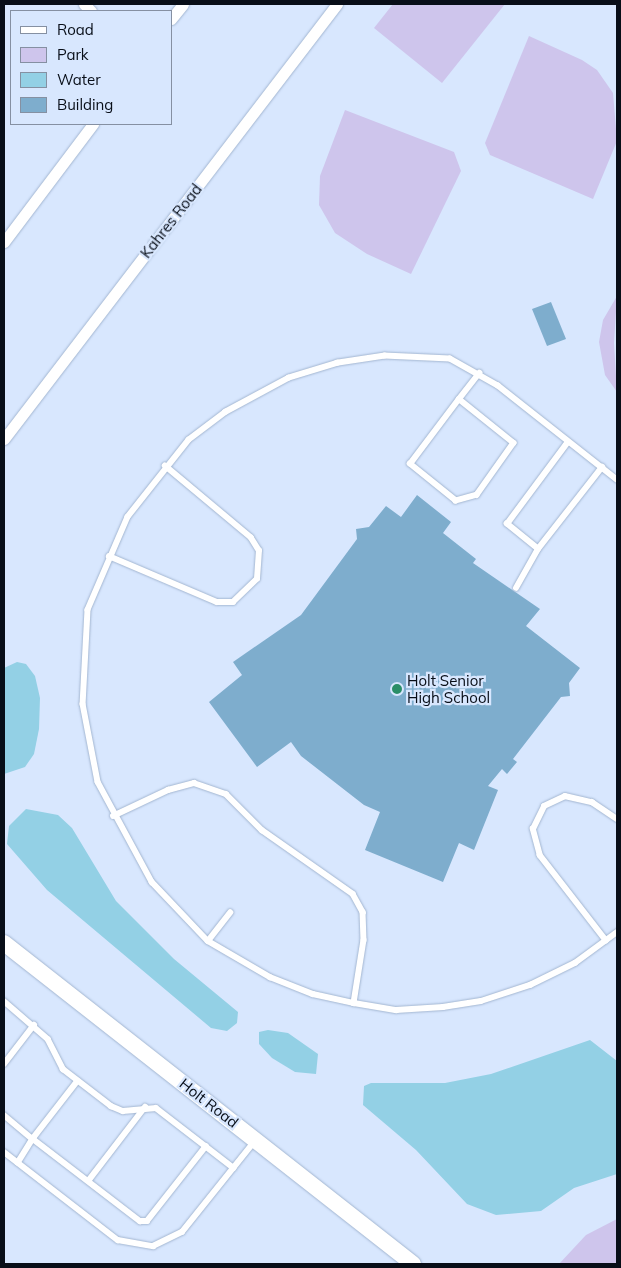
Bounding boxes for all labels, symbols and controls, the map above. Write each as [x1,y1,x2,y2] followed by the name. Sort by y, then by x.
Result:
[10,10,172,125] legend
[57,20,94,39] text: Road
[57,45,89,64] text: Park
[57,70,101,89] text: Water
[57,95,113,114] text: Building
[137,180,205,262] street label: Kahres Road
[407,671,490,706] place label: Holt Senior High School
[391,683,403,695] marker: Holt Senior High School
[176,1074,242,1132] street label: Holt Road

